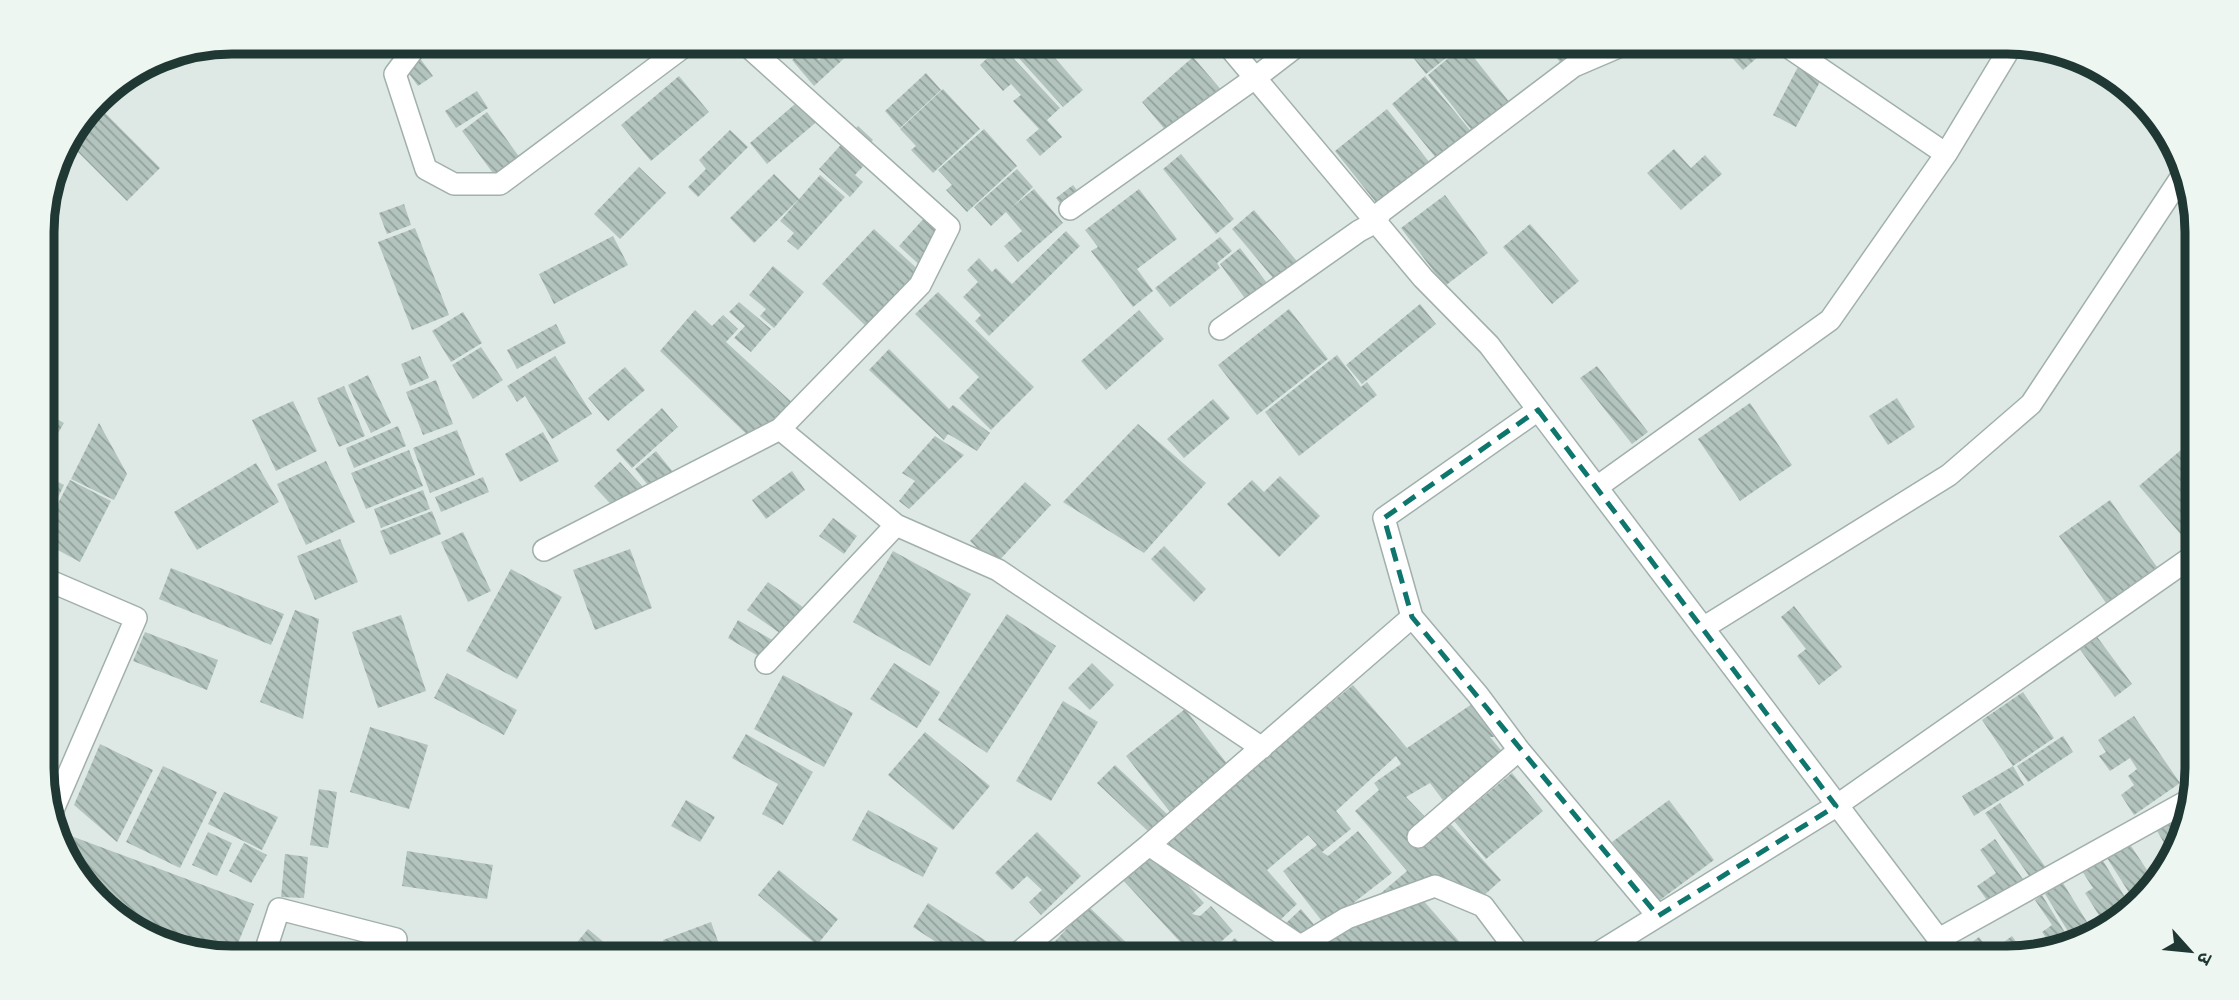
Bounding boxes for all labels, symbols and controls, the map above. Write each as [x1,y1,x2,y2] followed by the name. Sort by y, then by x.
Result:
[2155,916,2225,986] north arrow
[2191,948,2219,970] text: उ

